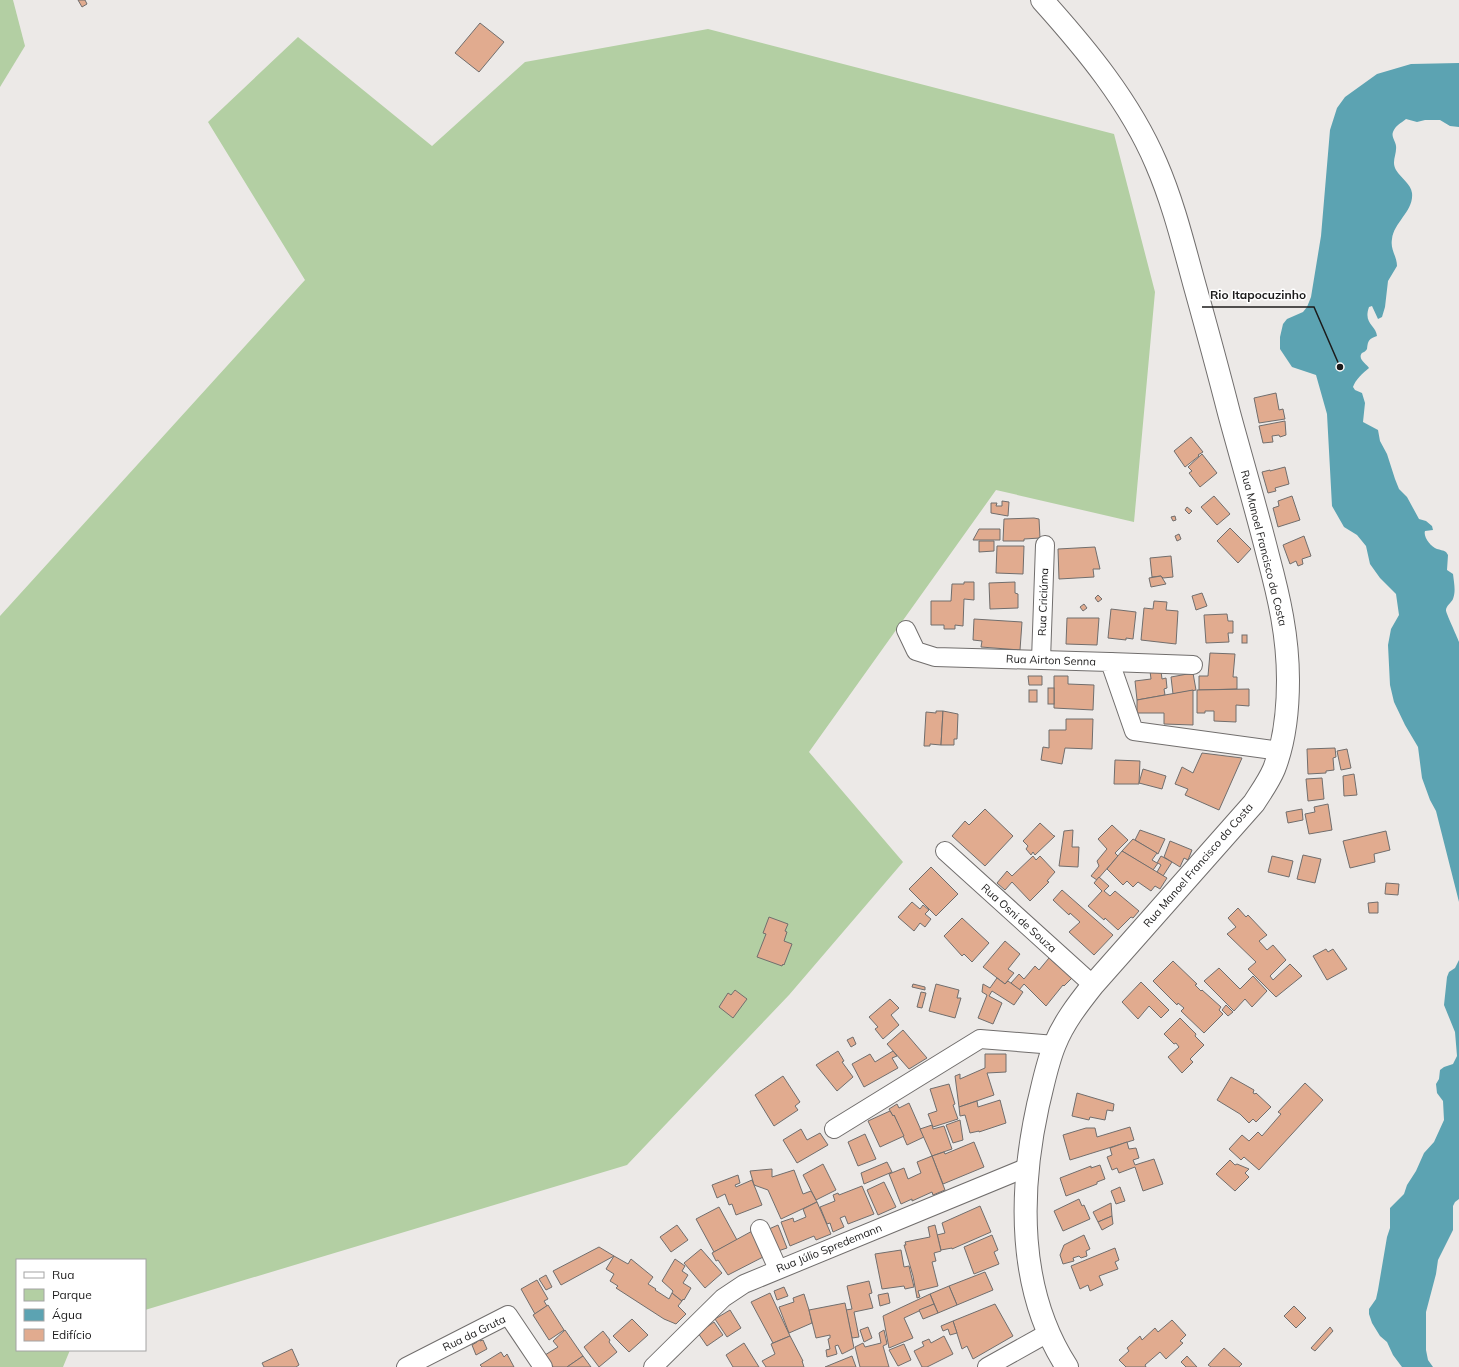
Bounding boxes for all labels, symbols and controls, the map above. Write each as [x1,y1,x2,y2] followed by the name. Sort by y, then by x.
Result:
[1202,283,1314,307] callout: Rio Itapocuzinho
[1210,287,1306,302] text: Rio Itapocuzinho
[1238,469,1290,627] street label: Rua Manoel Francisco da Costa
[1035,568,1051,636] street label: Rua Criciúma
[1006,651,1096,669] street label: Rua Airton Senna
[1140,800,1256,930] street label: Rua Manoel Francisco da Costa
[978,881,1060,955] street label: Rua Osni de Souza
[774,1220,884,1276] street label: Rua Júlio Spredemann
[16,1259,146,1351] legend
[52,1267,74,1282] text: Rua
[52,1287,92,1302] text: Parque
[52,1307,82,1322] text: Água
[440,1312,508,1354] street label: Rua da Gruta
[52,1327,92,1342] text: Edifício

